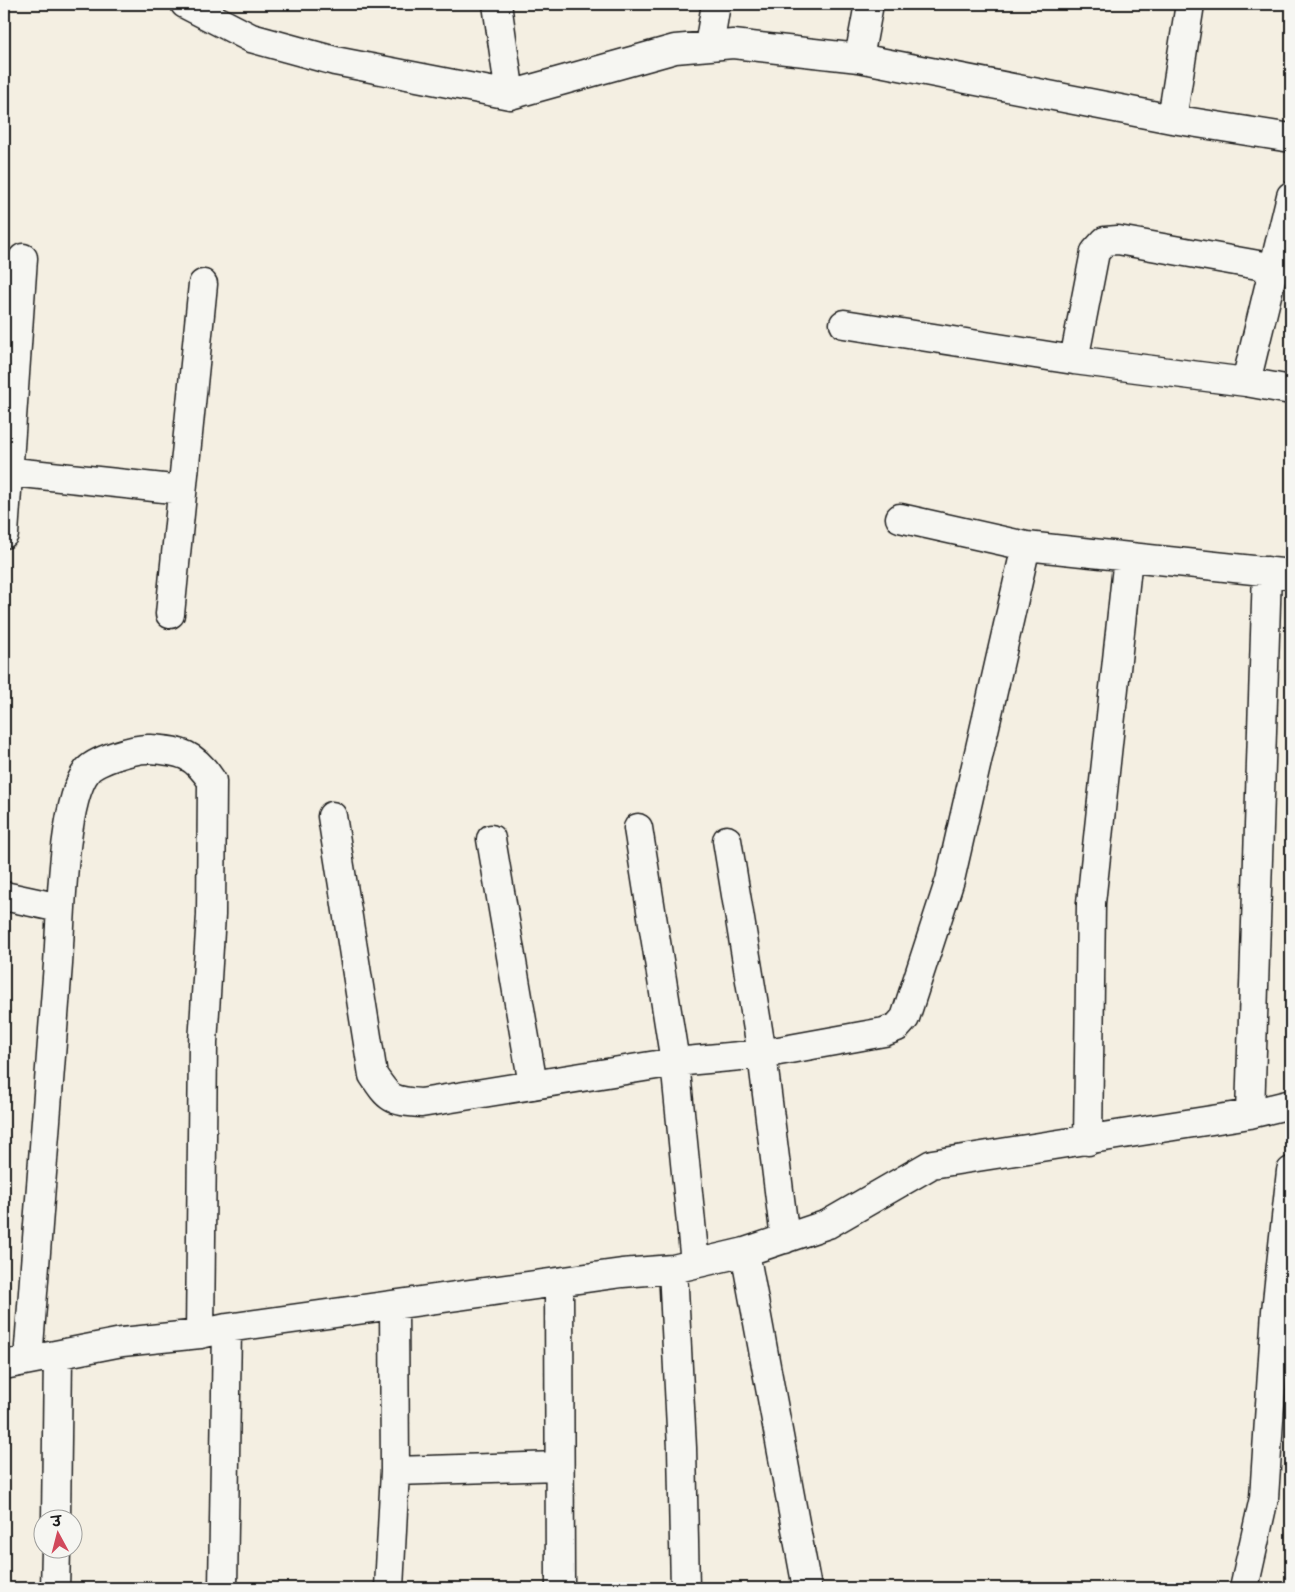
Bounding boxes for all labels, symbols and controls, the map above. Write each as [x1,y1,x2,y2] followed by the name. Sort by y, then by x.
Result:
[48,1509,64,1532] text: उ
[32,1510,82,1560] north arrow

